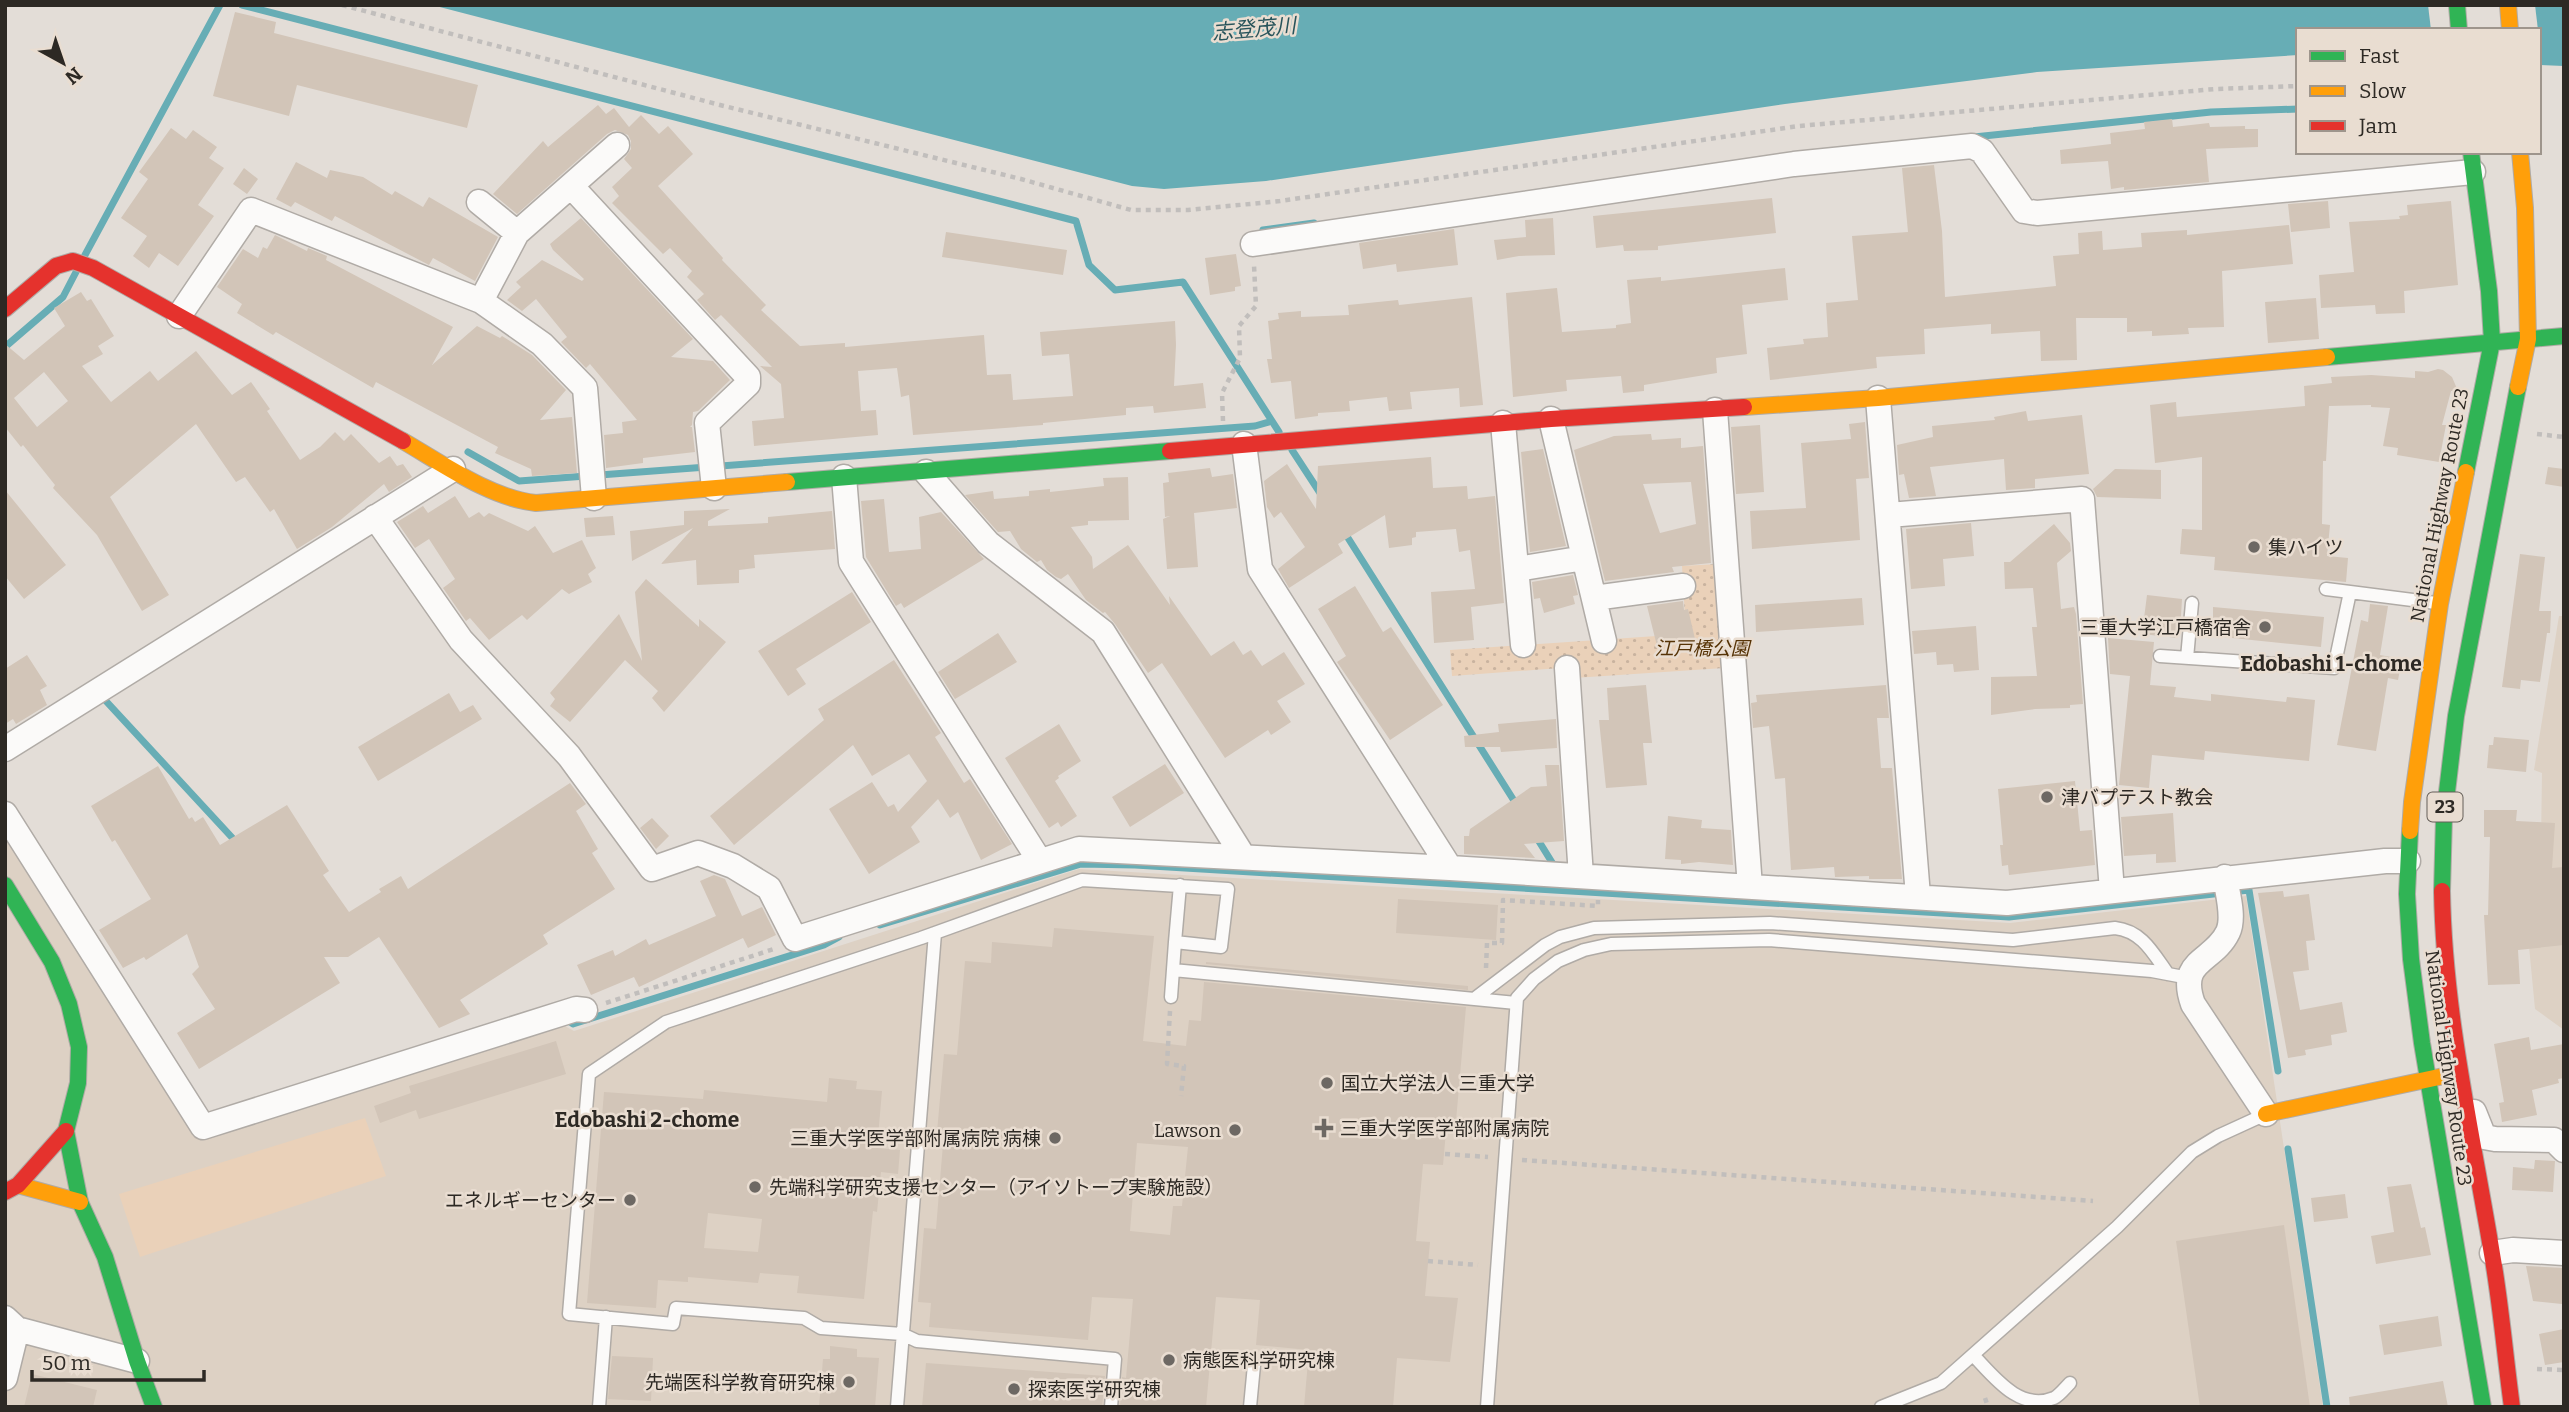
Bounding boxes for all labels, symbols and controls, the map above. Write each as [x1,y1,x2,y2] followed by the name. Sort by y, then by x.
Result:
[1211,12,1299,46] water label: 志登茂川
[28,28,98,98] north arrow
[2296,28,2541,154] legend
[2359,43,2400,69] text: Fast
[60,62,87,89] text: N
[2359,78,2406,104] text: Slow
[2358,113,2397,139] text: Jam
[2405,386,2473,624] street label: National Highway Route 23
[2268,536,2344,559] place label: 集ハイツ
[2246,539,2262,555] marker: 集ハイツ
[2080,616,2251,639] place label: 三重大学江戸橋宿舎
[2257,619,2273,635] marker: 三重大学江戸橋宿舎
[1654,637,1752,660] park label: 江戸橋公園
[2240,651,2422,677] district label: Edobashi 1-chome
[2061,786,2213,809] place label: 津バプテスト教会
[2039,789,2055,805] marker: 津バプテスト教会
[2428,792,2462,822] road number: 23
[2421,949,2476,1188] street label: National Highway Route 23
[1341,1072,1535,1095] place label: 国立大学法人 三重大学
[1319,1075,1335,1091] marker: 国立大学法人 三重大学
[555,1107,739,1133] district label: Edobashi 2-chome
[1340,1117,1549,1140] place label: 三重大学医学部附属病院
[1314,1118,1334,1138] marker: 三重大学医学部附属病院
[1154,1119,1221,1142] place label: Lawson
[1227,1122,1243,1138] marker: Lawson
[790,1127,1041,1150] place label: 三重大学医学部附属病院 病棟
[1047,1130,1063,1146] marker: 三重大学医学部附属病院 病棟
[769,1176,1223,1199] place label: 先端科学研究支援センター（アイソトープ実験施設）
[747,1179,763,1195] marker: 先端科学研究支援センター（アイソトープ実験施設）
[445,1189,616,1212] place label: エネルギーセンター
[622,1192,638,1208] marker: エネルギーセンター
[32,1338,203,1382] scale bar
[1183,1349,1335,1372] place label: 病態医科学研究棟
[42,1350,91,1376] text: 50 m
[1161,1352,1177,1368] marker: 病態医科学研究棟
[645,1371,835,1394] place label: 先端医科学教育研究棟
[841,1374,857,1390] marker: 先端医科学教育研究棟
[1028,1378,1161,1401] place label: 探索医学研究棟
[1006,1381,1022,1397] marker: 探索医学研究棟

